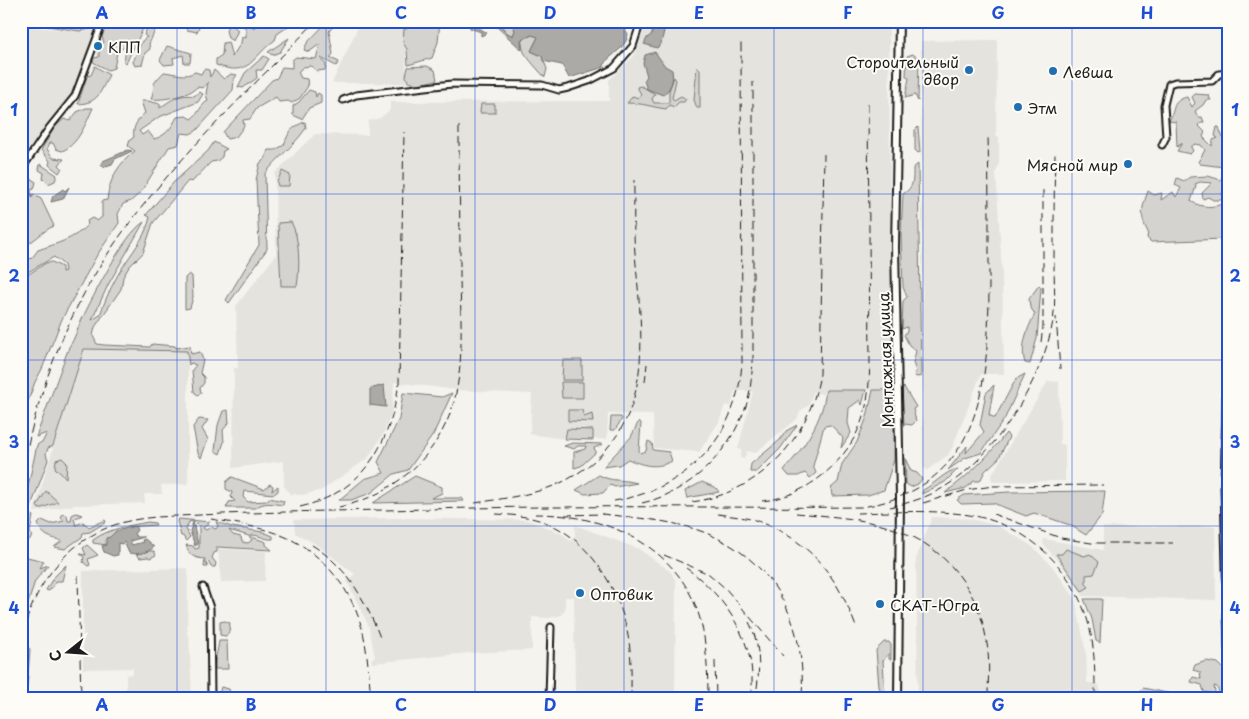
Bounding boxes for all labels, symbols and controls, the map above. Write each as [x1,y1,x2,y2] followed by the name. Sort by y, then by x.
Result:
[96,0,109,24] text: A
[246,0,257,24] text: B
[395,0,407,24] text: C
[544,0,556,24] text: D
[694,0,704,24] text: E
[843,0,853,24] text: F
[991,0,1005,24] text: G
[1141,0,1153,24] text: H
[108,35,141,58] place label: КПП
[92,40,104,52] marker: КПП
[846,50,959,90] place label: Стороительный двор
[1063,60,1114,83] place label: Левша
[963,64,975,76] marker: Стороительный двор
[1047,65,1059,77] marker: Левша
[1027,96,1058,119] place label: Этм
[10,97,18,121] text: 1
[1231,97,1239,121] text: 1
[1012,101,1024,113] marker: Этм
[1027,153,1118,176] place label: Мясной мир
[1122,158,1134,170] marker: Мясной мир
[8,263,20,287] text: 2
[1229,263,1241,287] text: 2
[871,291,899,428] street label: Монтажная улица
[9,429,19,453] text: 3
[1230,429,1240,453] text: 3
[590,582,653,605] place label: Оптовик
[574,587,586,599] marker: Оптовик
[890,593,980,616] place label: СКАТ-Югра
[9,595,20,619] text: 4
[1230,595,1241,619] text: 4
[874,598,886,610] marker: СКАТ-Югра
[42,626,92,676] north arrow
[44,648,67,664] text: С
[96,692,109,716] text: A
[246,692,257,716] text: B
[395,692,407,716] text: C
[544,692,556,716] text: D
[694,692,704,716] text: E
[843,692,853,716] text: F
[991,692,1005,716] text: G
[1141,692,1153,716] text: H

